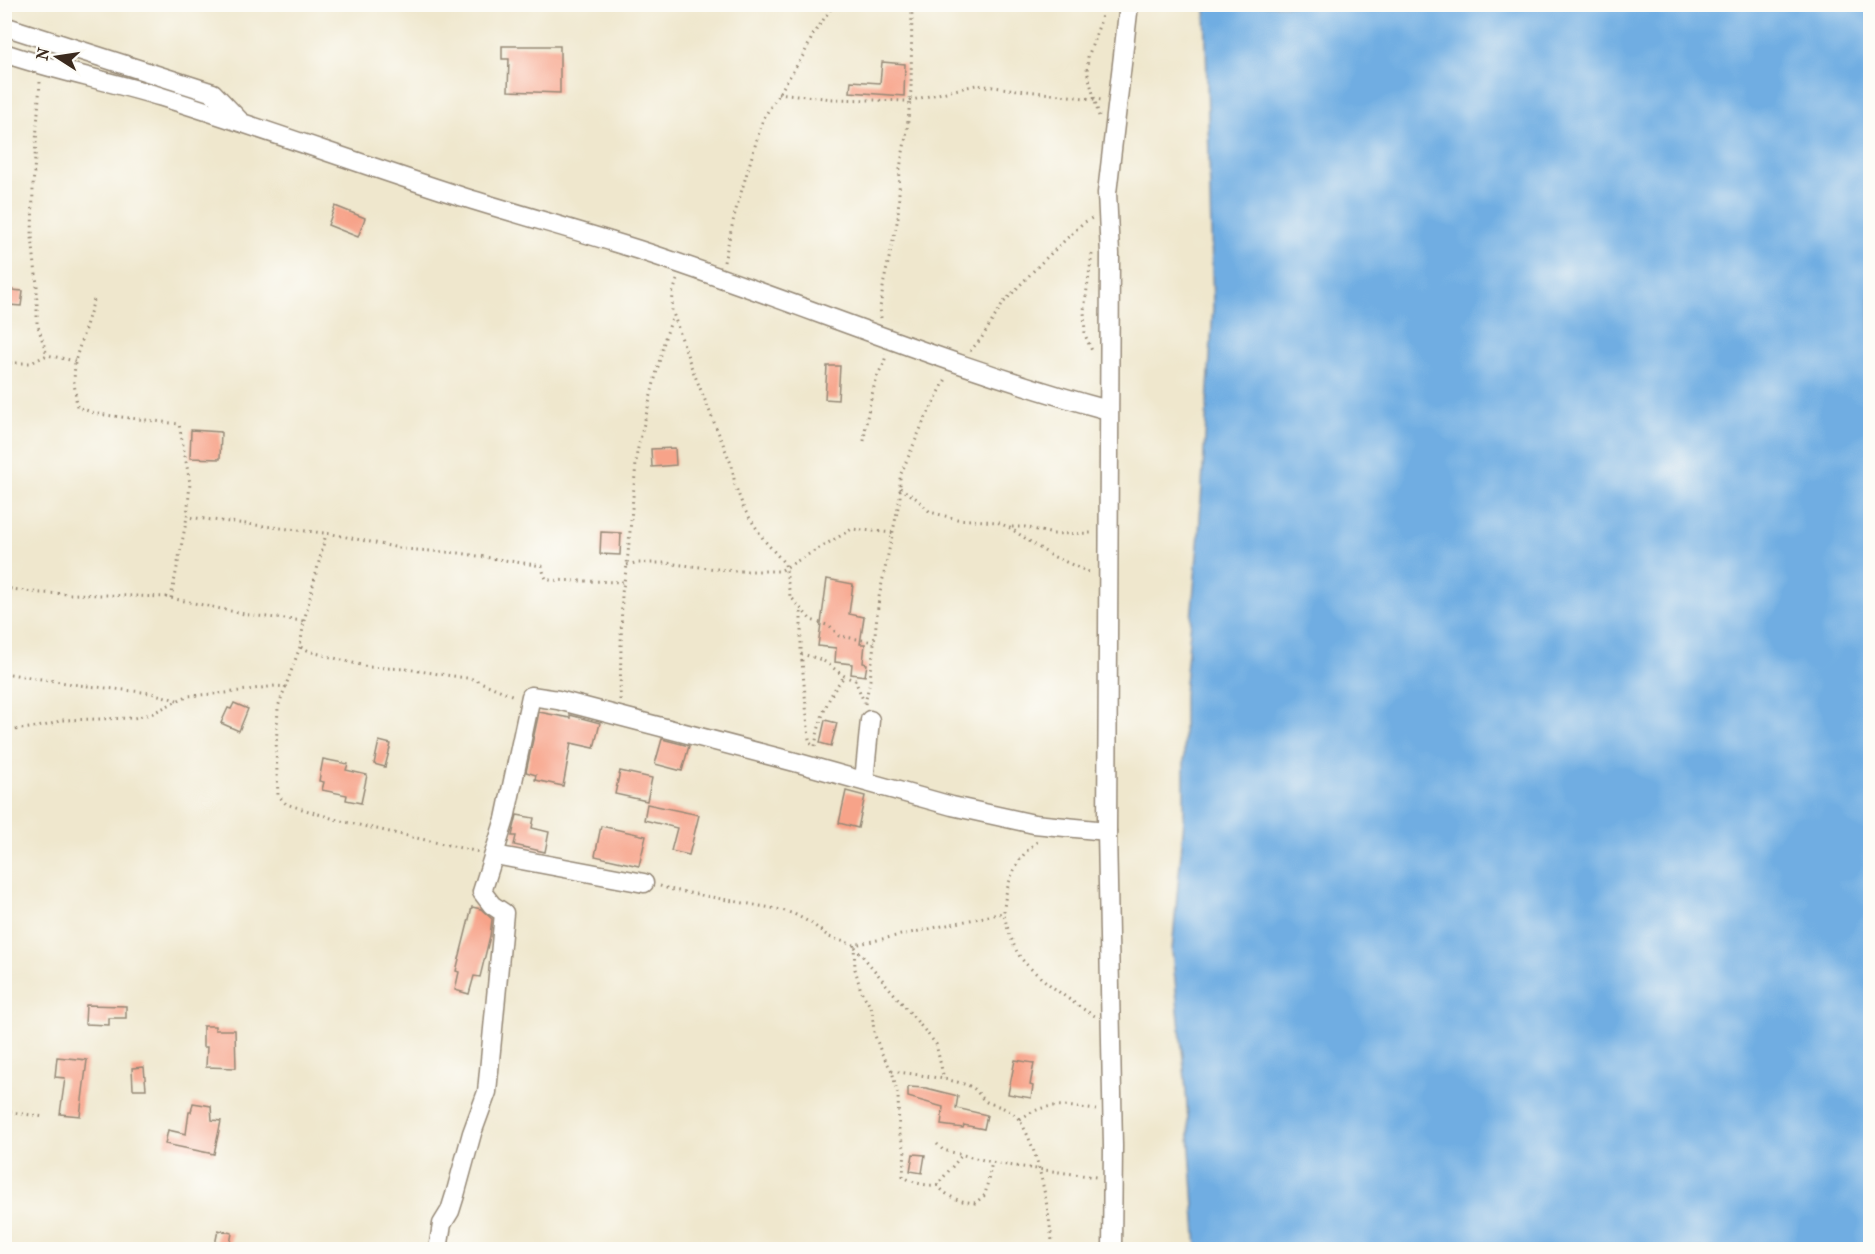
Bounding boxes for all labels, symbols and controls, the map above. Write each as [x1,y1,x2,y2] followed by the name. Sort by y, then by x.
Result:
[27,27,87,87] north arrow
[32,45,54,62] text: N

